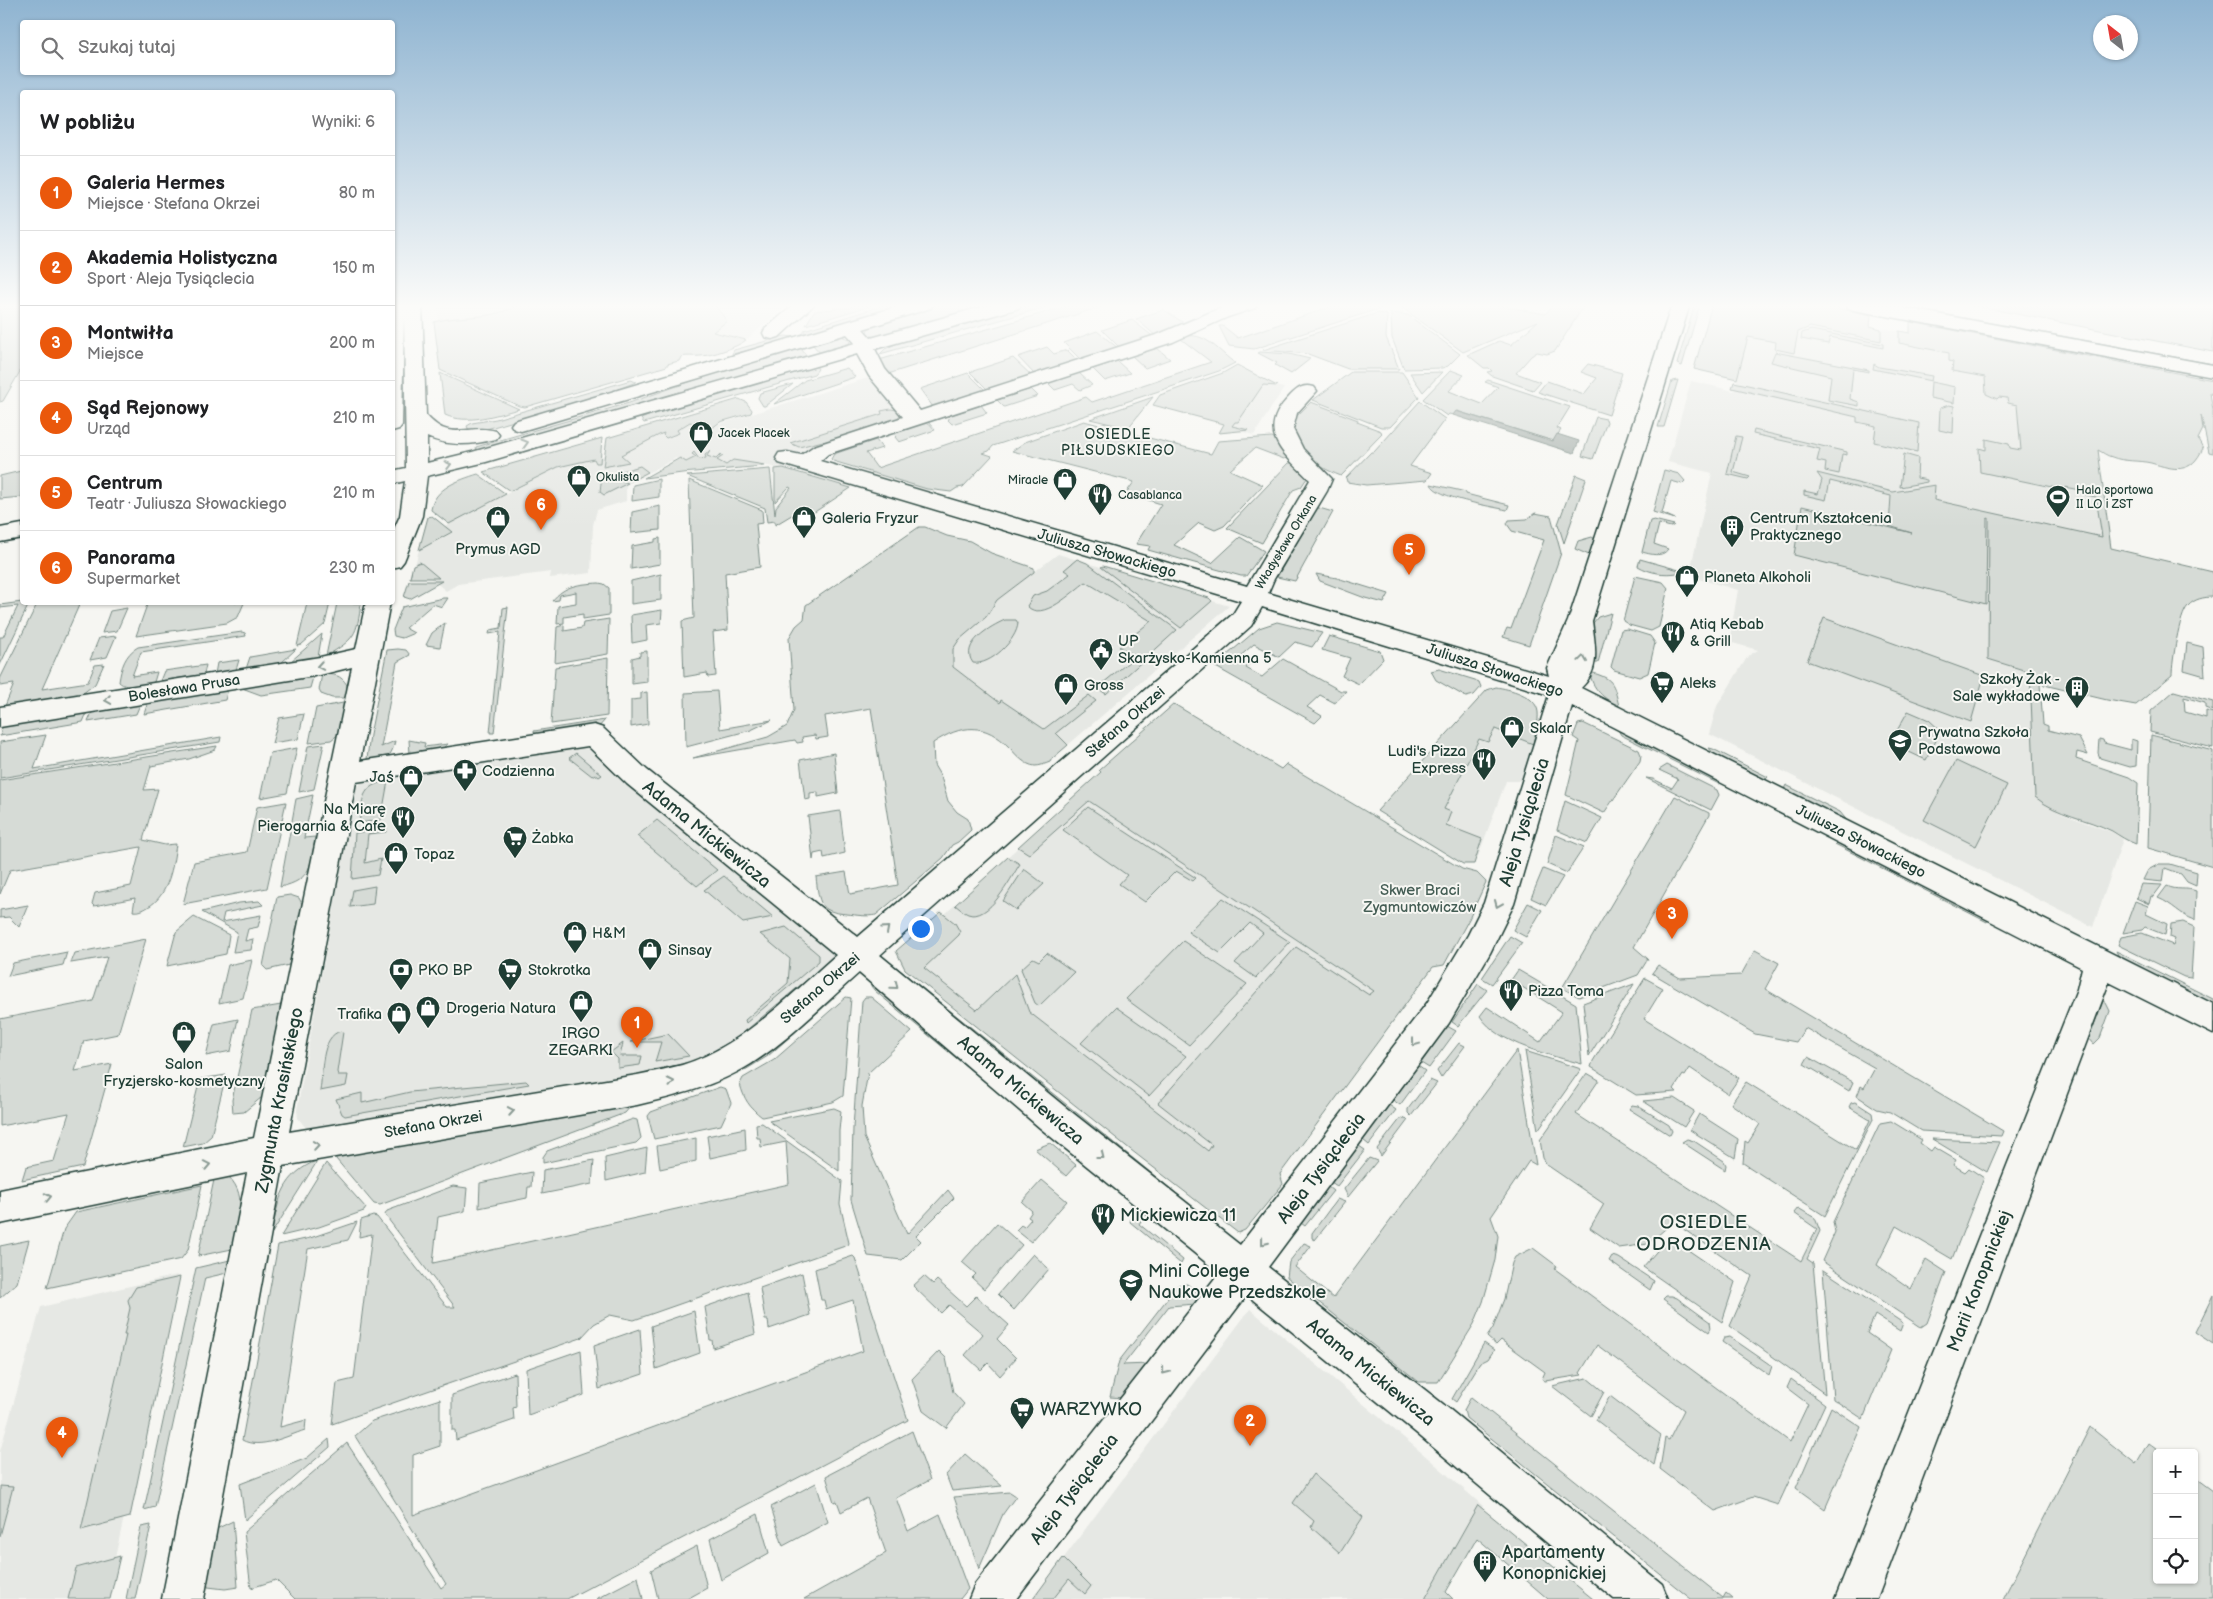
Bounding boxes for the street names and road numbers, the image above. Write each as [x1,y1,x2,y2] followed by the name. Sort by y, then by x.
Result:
[1252,492,1321,592] street label: Władysława Orkana
[1035,525,1178,582] street label: Juliusza Słowackiego
[1424,639,1566,702] street label: Juliusza Słowackiego
[127,670,241,707] street label: Bolesława Prusa
[1082,683,1169,762] street label: Stefana Okrzei
[1495,755,1554,889] street label: Aleja Tysiąclecia
[638,776,775,892] street label: Adama Mickiewicza
[1793,800,1929,882] street label: Juliusza Słowackiego
[777,949,864,1028] street label: Stefana Okrzei
[251,1006,308,1195] street label: Zygmunta Krasińskiego
[953,1031,1088,1149] street label: Adama Mickiewicza
[382,1106,484,1142] street label: Stefana Okrzei
[1273,1109,1370,1228] street label: Aleja Tysiąclecia
[1943,1207,2016,1355] street label: Marii Konopnickiej
[1302,1314,1439,1430] street label: Adama Mickiewicza
[1026,1430,1123,1549] street label: Aleja Tysiąclecia

